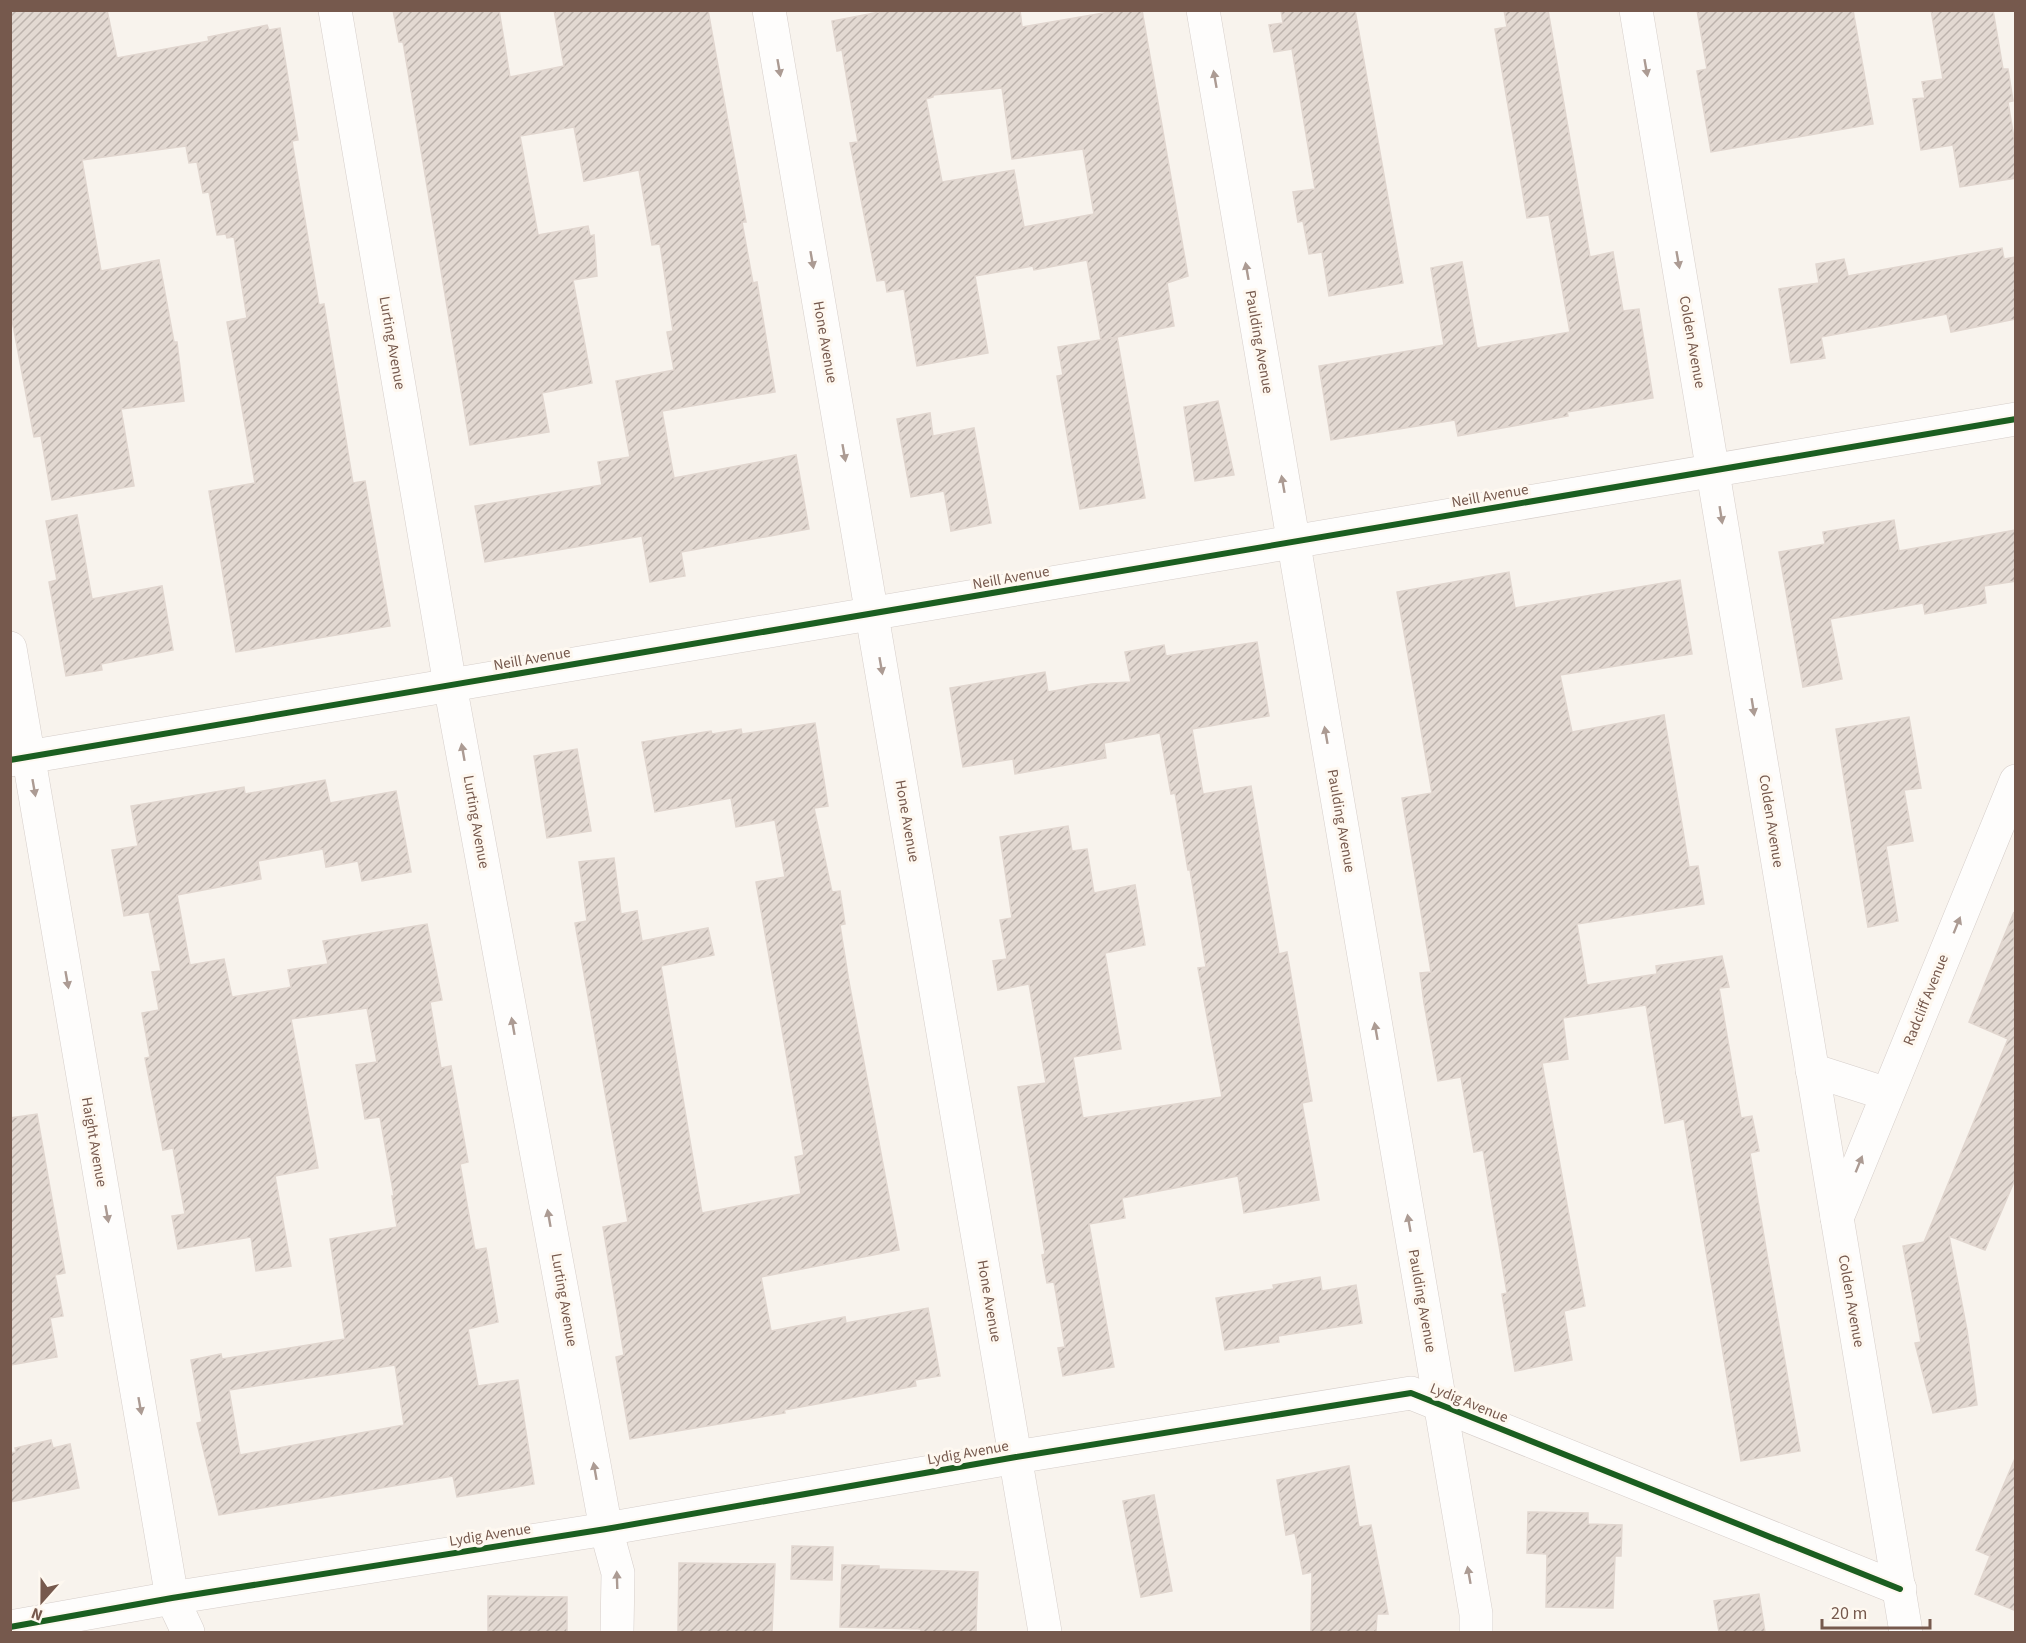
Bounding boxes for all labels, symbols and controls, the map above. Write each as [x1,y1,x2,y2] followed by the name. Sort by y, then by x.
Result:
[775,59,784,78] one-way arrow
[1641,59,1650,78] one-way arrow
[1210,69,1219,88] one-way arrow
[807,251,816,270] one-way arrow
[1674,251,1683,270] one-way arrow
[1242,261,1251,280] one-way arrow
[1240,289,1278,395] street label: Paulding Avenue
[1674,294,1710,390] street label: Colden Avenue
[373,295,411,391] street label: Lurting Avenue
[807,299,843,385] street label: Hone Avenue
[840,443,849,462] one-way arrow
[1279,474,1288,493] one-way arrow
[1450,479,1530,513] street label: Neill Avenue
[1717,505,1726,524] one-way arrow
[971,561,1051,595] street label: Neill Avenue
[492,642,572,676] street label: Neill Avenue
[876,656,885,675] one-way arrow
[1748,698,1757,717] one-way arrow
[1321,726,1330,745] one-way arrow
[458,742,467,761] one-way arrow
[1322,768,1360,874] street label: Paulding Avenue
[1753,773,1789,869] street label: Colden Avenue
[457,774,495,870] street label: Lurting Avenue
[889,778,925,864] street label: Hone Avenue
[30,779,39,798] one-way arrow
[1953,916,1962,934] one-way arrow
[1898,951,1954,1049] street label: Radcliff Avenue
[63,971,72,990] one-way arrow
[508,1016,517,1035] one-way arrow
[1372,1021,1381,1040] one-way arrow
[76,1095,112,1189] street label: Haight Avenue
[1855,1155,1864,1173] one-way arrow
[103,1205,112,1224] one-way arrow
[544,1208,553,1227] one-way arrow
[1404,1214,1413,1233] one-way arrow
[1403,1248,1441,1354] street label: Paulding Avenue
[545,1252,583,1348] street label: Lurting Avenue
[1833,1253,1869,1349] street label: Colden Avenue
[971,1258,1007,1344] street label: Hone Avenue
[1427,1378,1511,1428] street label: Lydig Avenue
[135,1397,144,1416] one-way arrow
[926,1435,1010,1471] street label: Lydig Avenue
[590,1462,599,1481] one-way arrow
[448,1518,532,1552] street label: Lydig Avenue
[1465,1565,1474,1584] one-way arrow
[613,1570,622,1589] one-way arrow
[12,1571,72,1631] north arrow
[1822,1592,1930,1630] scale bar
[1831,1601,1867,1626] text: 20 m
[28,1602,46,1626] text: N

